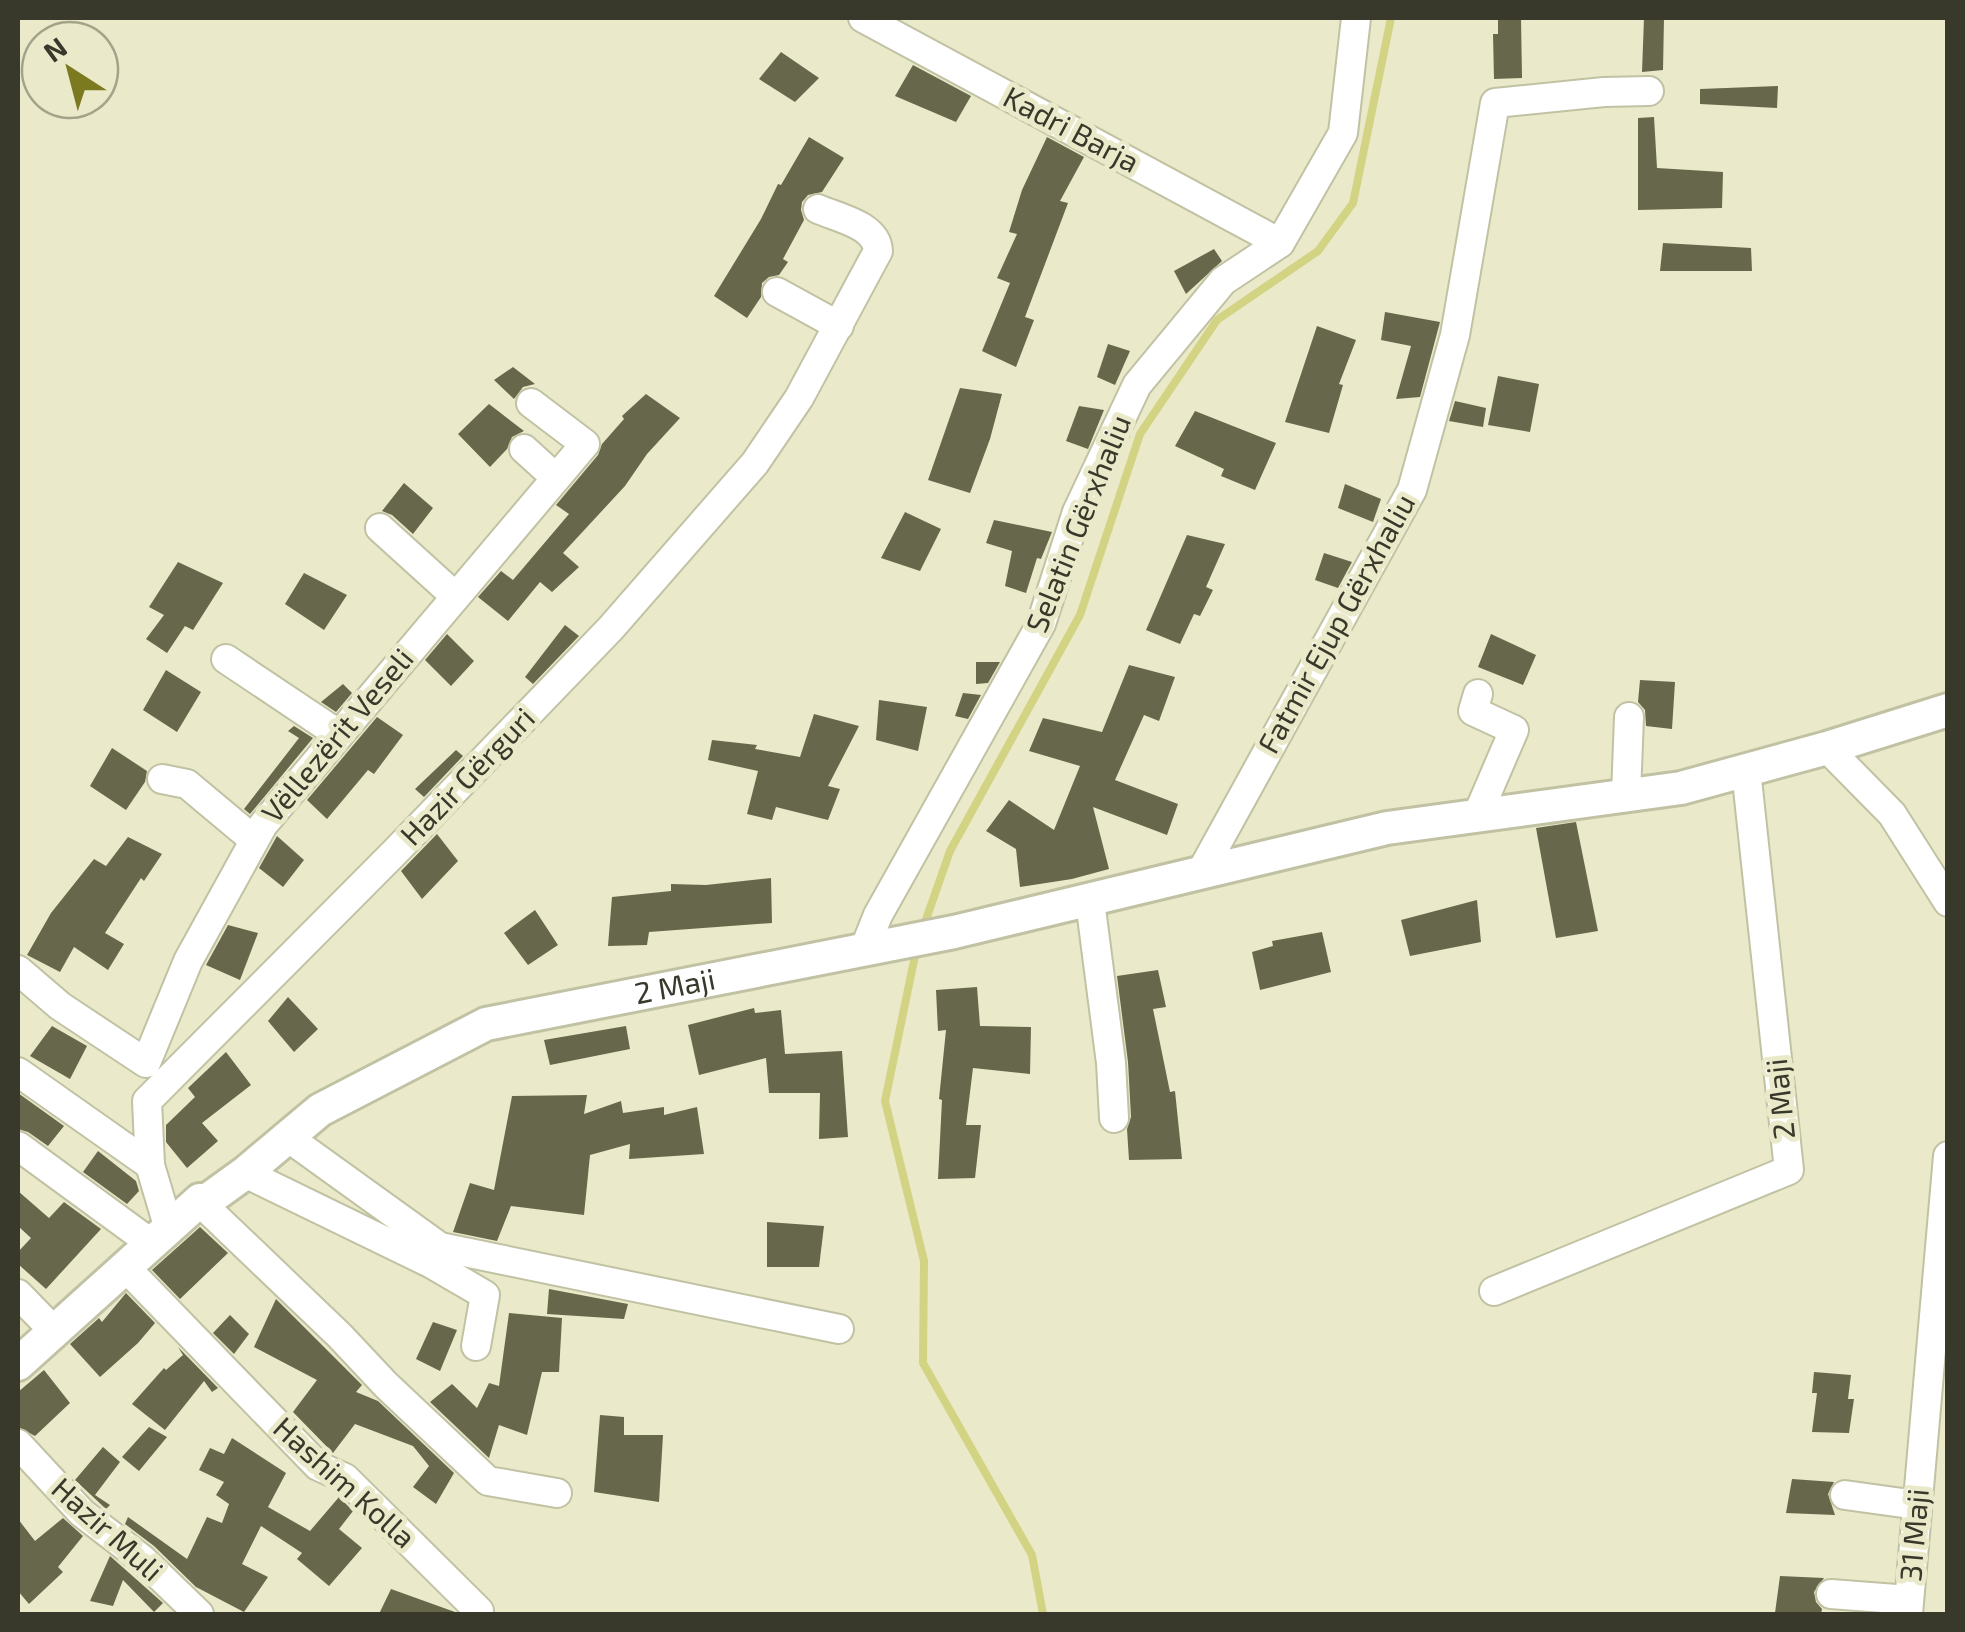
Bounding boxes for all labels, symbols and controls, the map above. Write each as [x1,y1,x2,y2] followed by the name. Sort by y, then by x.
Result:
[20,20,120,120] north arrow
[37,29,73,69] text: N
[998,77,1146,179] street label: Kadri Barja
[1017,409,1137,637] street label: Selatin Gërxhaliu
[1249,487,1421,759] street label: Fatmir Ejup Gërxhaliu
[253,640,420,829] street label: Vëllezërit Veseli
[392,699,541,852] street label: Hazir Gërguri
[631,959,718,1010] street label: 2 Maji
[1757,1057,1801,1142] street label: 2 Maji
[267,1408,424,1555] street label: Hashim Kolla
[45,1469,171,1588] street label: Hazir Muli
[1891,1487,1935,1583] street label: 31 Maji

